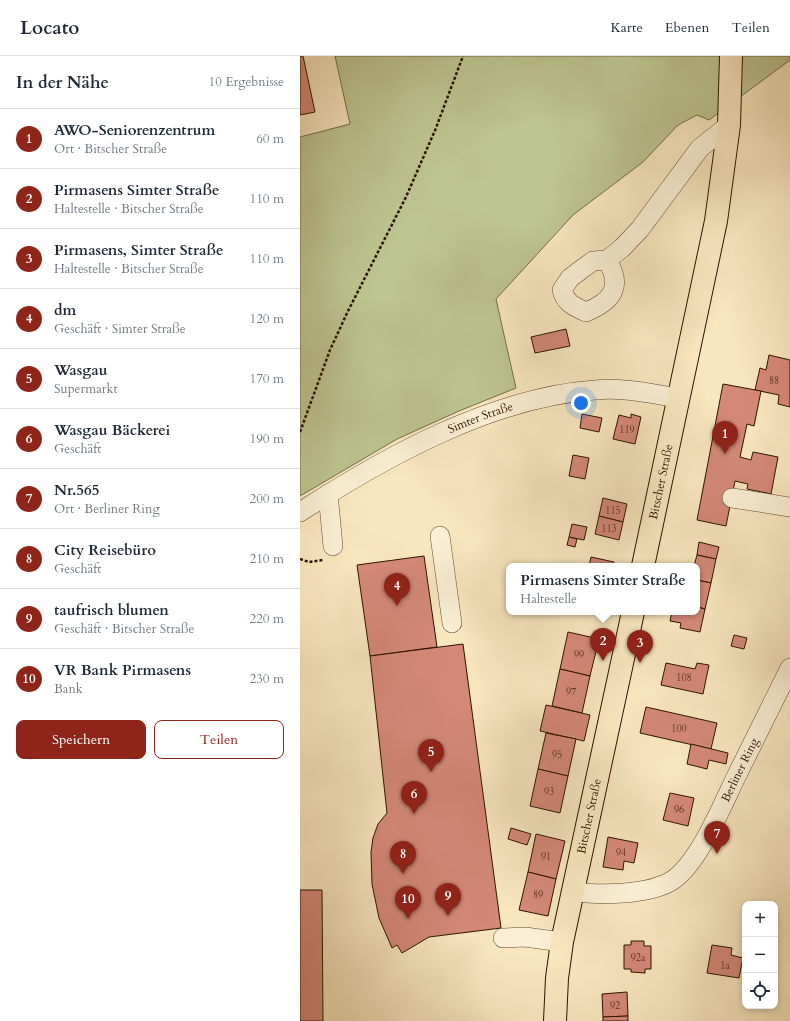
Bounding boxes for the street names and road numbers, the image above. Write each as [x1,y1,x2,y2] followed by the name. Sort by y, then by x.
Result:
[445,398,515,437] street label: Simter Straße
[645,443,677,521] street label: Bitscher Straße
[717,735,762,805] street label: Berliner Ring
[573,777,605,855] street label: Bitscher Straße

